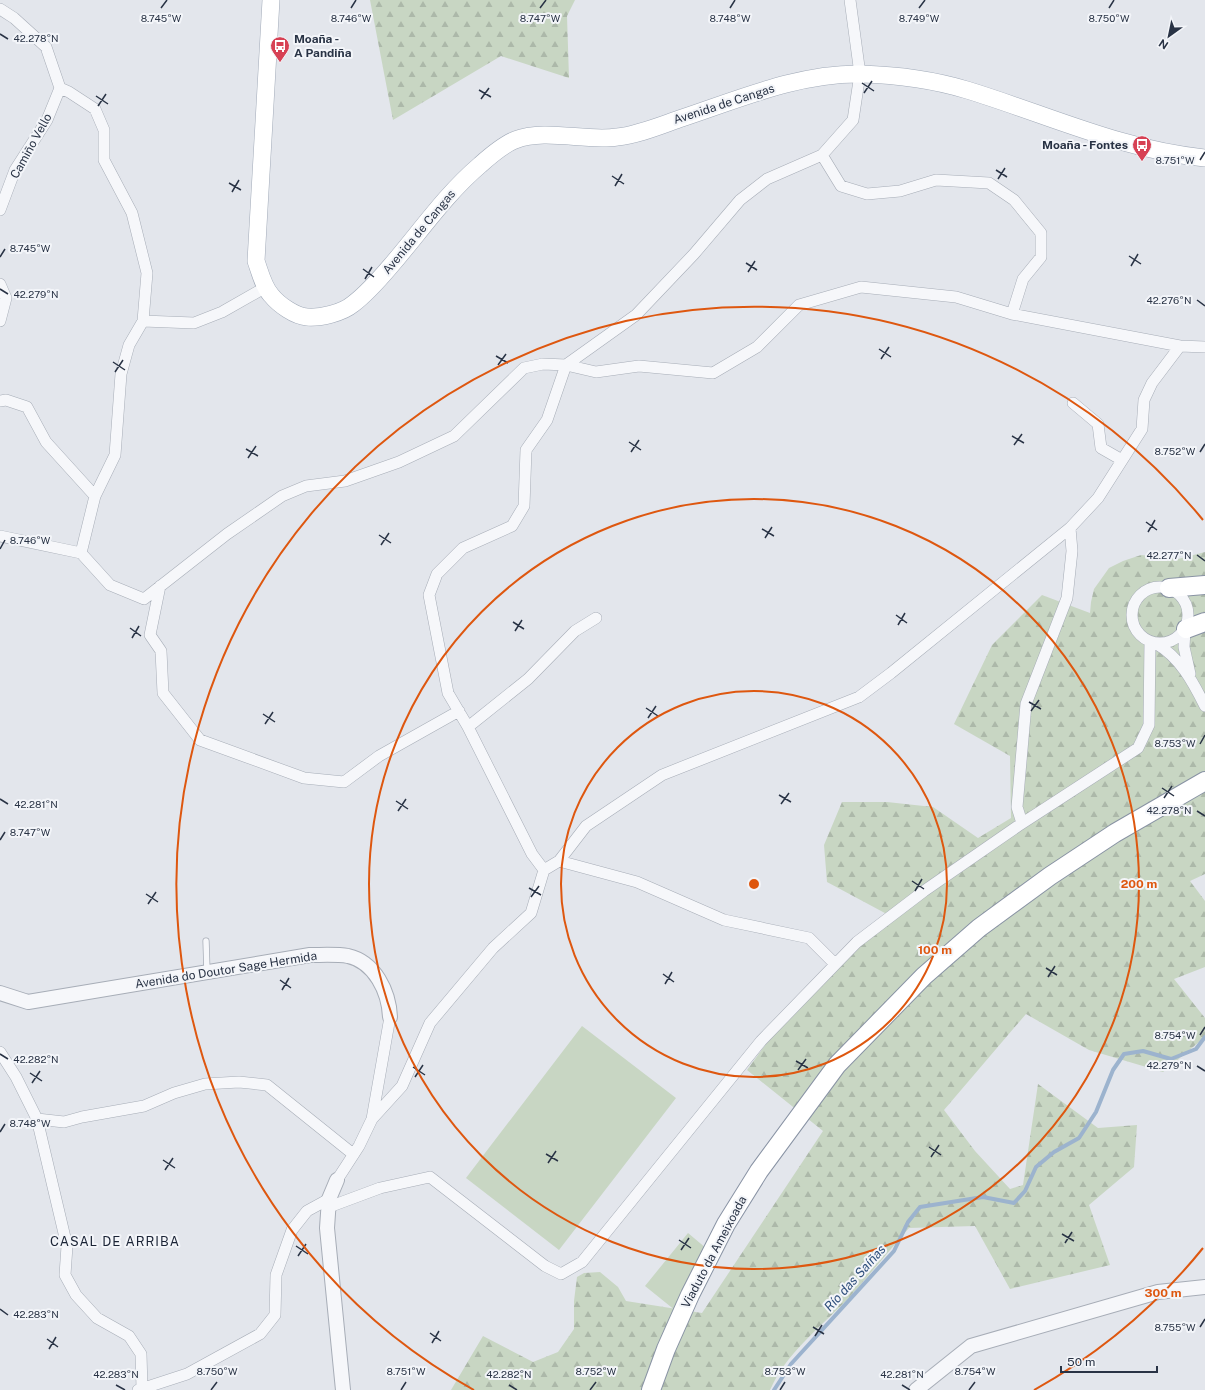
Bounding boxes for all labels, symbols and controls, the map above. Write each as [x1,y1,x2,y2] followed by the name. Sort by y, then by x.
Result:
[141,12,182,24] text: 8.745°W
[331,12,372,24] text: 8.746°W
[520,12,561,24] text: 8.747°W
[710,12,751,24] text: 8.748°W
[899,12,940,24] text: 8.749°W
[1089,12,1130,24] text: 8.750°W
[1149,16,1189,56] north arrow
[13,32,59,44] text: 42.278°N
[294,32,352,60] place label: Moaña - A Pandiña
[269,35,291,63] bus stop icon: Moaña - A Pandiña
[1157,37,1170,52] text: N
[672,81,776,127] street label: Avenida de Cangas
[7,111,55,181] street label: Camiño Vello
[1131,134,1153,162] bus stop icon: Moaña - Fontes
[1042,138,1128,152] place label: Moaña - Fontes
[1156,154,1195,166] text: 8.751°W
[380,187,458,277] street label: Avenida de Cangas
[10,242,51,254] text: 8.745°W
[14,288,58,300] text: 42.279°N
[1147,294,1191,306] text: 42.276°N
[1155,445,1196,457] text: 8.752°W
[10,534,51,546] text: 8.746°W
[1147,549,1191,561] text: 42.277°N
[1154,737,1196,749] text: 8.753°W
[14,798,58,810] text: 42.281°N
[1146,804,1192,816] text: 42.278°N
[10,826,51,838] text: 8.747°W
[747,877,761,891] centre of rings
[1121,877,1157,891] text: 200 m
[918,943,952,957] text: 100 m
[134,949,318,991] street label: Avenida do Doutor Sage Hermida
[1154,1029,1196,1041] text: 8.754°W
[13,1053,59,1065] text: 42.282°N
[1147,1059,1191,1071] text: 42.279°N
[10,1117,51,1129] text: 8.748°W
[679,1194,749,1310] street label: Viaduto da Ameixoada
[50,1234,180,1249] district label: CASAL DE ARRIBA
[821,1242,889,1314] water label: Río das Saíñas
[1145,1286,1182,1300] text: 300 m
[13,1308,59,1320] text: 42.283°N
[1154,1321,1196,1333] text: 8.755°W
[1061,1348,1157,1374] scale bar
[1067,1355,1095,1369] text: 50 m
[197,1365,238,1377] text: 8.750°W
[387,1365,426,1377] text: 8.751°W
[576,1365,617,1377] text: 8.752°W
[764,1365,806,1377] text: 8.753°W
[954,1365,996,1377] text: 8.754°W
[93,1368,139,1380] text: 42.283°N
[486,1368,532,1380] text: 42.282°N
[880,1368,924,1380] text: 42.281°N

